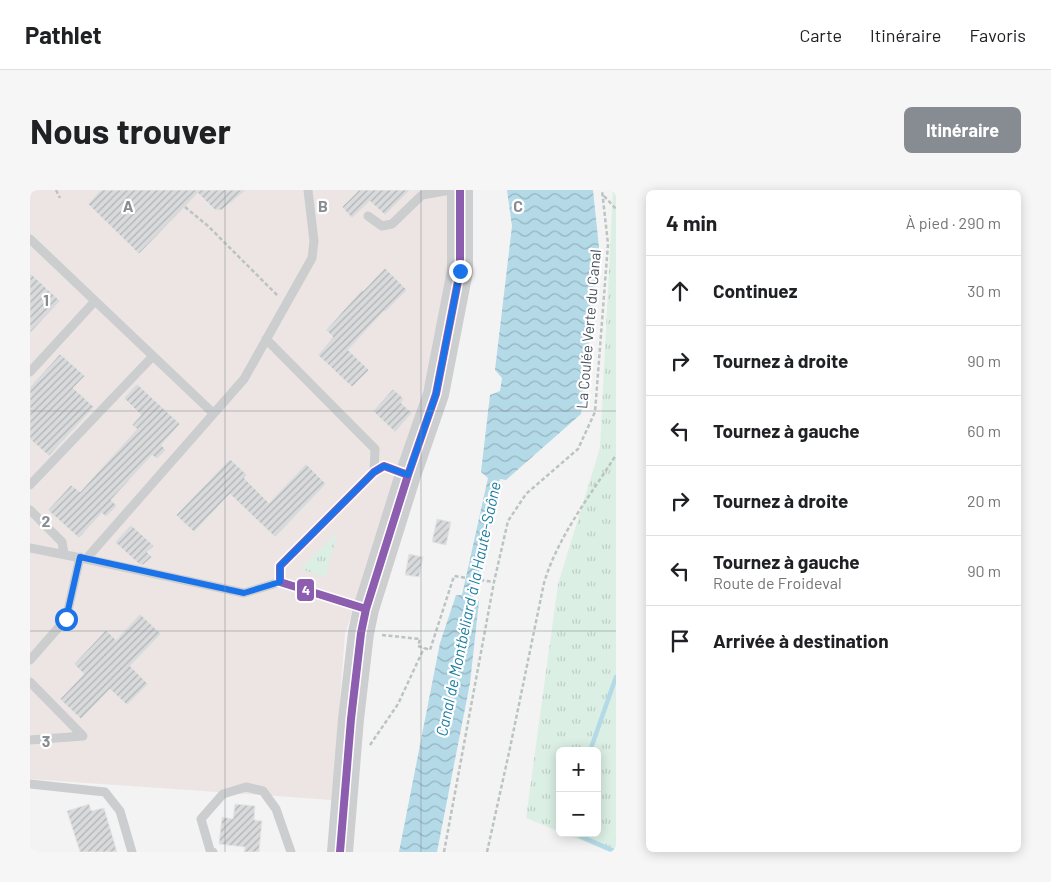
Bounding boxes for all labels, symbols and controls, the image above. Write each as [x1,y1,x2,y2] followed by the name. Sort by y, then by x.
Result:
[25,20,102,49] text: Pathlet
[799,24,842,46] text: Carte
[870,24,941,46] text: Itinéraire
[969,24,1026,46] text: Favoris
[904,107,1021,153] button: Itinéraire
[30,109,231,151] text: Nous trouver
[123,196,134,215] text: A
[318,196,328,215] text: B
[513,196,523,215] text: C
[666,210,717,235] text: 4 min
[906,213,1001,232] text: À pied · 290 m
[572,248,604,409] street label: La Coulée Verte du Canal
[449,260,472,283] route end
[666,277,694,305] icon: ahead
[713,279,797,302] text: Continuez
[967,281,1001,300] text: 30 m
[43,290,49,309] text: 1
[666,347,694,375] icon: right
[713,349,849,372] text: Tournez à droite
[967,351,1001,370] text: 90 m
[666,417,694,445] icon: left
[713,419,860,442] text: Tournez à gauche
[967,421,1001,440] text: 60 m
[431,480,504,738] water label: Canal de Montbéliard à la Haute-Saône
[666,487,694,515] icon: right
[713,489,849,512] text: Tournez à droite
[967,491,1001,510] text: 20 m
[42,511,51,530] text: 2
[713,550,860,573] text: Tournez à gauche
[666,557,694,585] icon: left
[967,561,1001,580] text: 90 m
[713,573,842,592] text: Route de Froideval
[296,578,315,602] line badge: 4
[302,581,310,598] text: 4
[55,608,78,631] route start
[666,627,694,655] icon: arrive
[713,629,889,652] text: Arrivée à destination
[42,731,50,750] text: 3
[556,747,601,837] map controls
[556,747,601,792] button: +
[556,792,601,837] button: −

